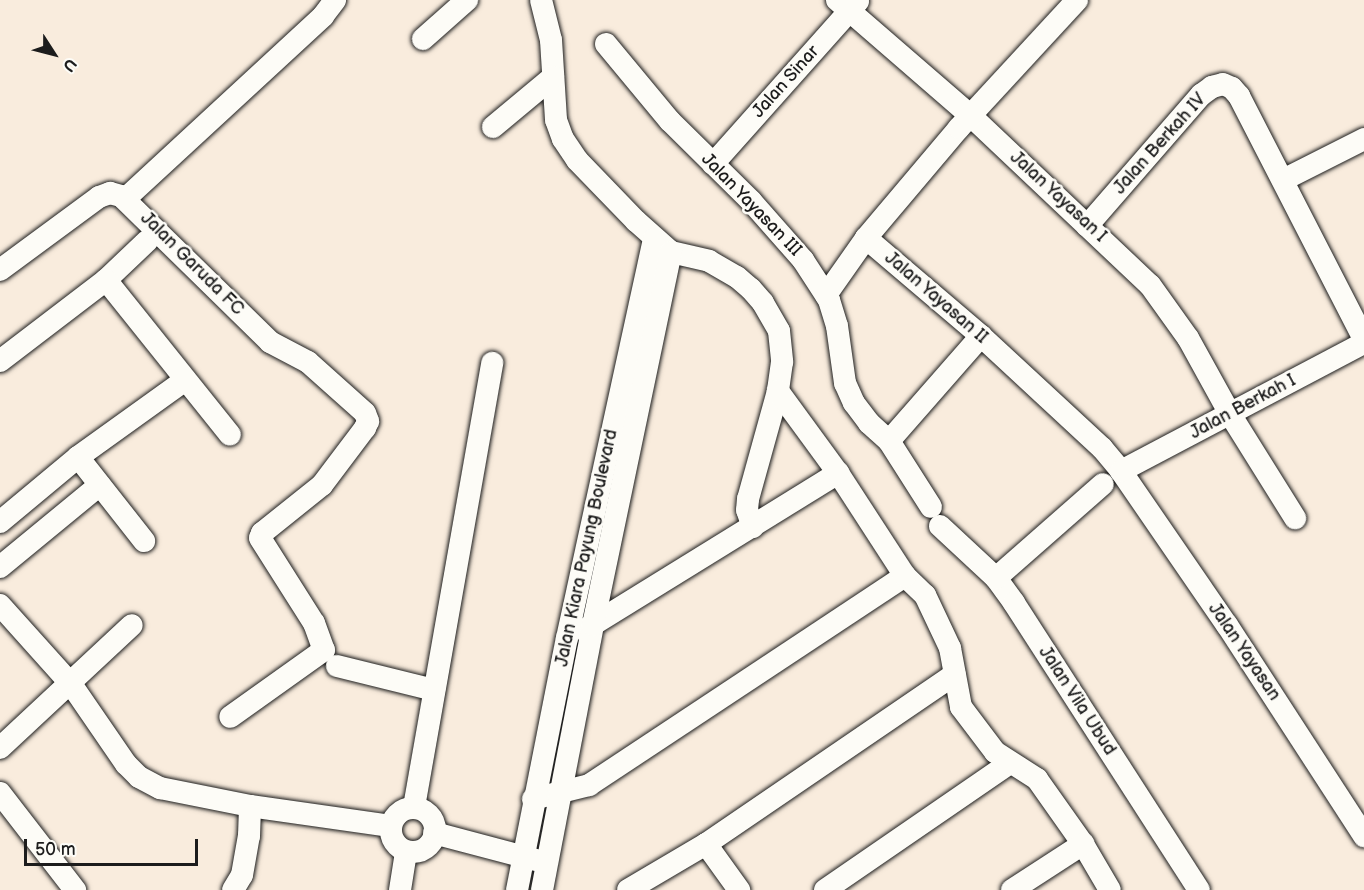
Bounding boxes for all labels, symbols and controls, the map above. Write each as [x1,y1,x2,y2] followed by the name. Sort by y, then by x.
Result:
[24,24,84,84] north arrow
[748,41,824,123] street label: Jalan Sinar
[58,55,80,75] text: U
[1109,89,1211,199] street label: Jalan Berkah IV
[1005,146,1111,248] street label: Jalan Yayasan I
[696,149,806,261] street label: Jalan Yayasan III
[136,208,248,320] street label: Jalan Garuda FC
[880,247,992,349] street label: Jalan Yayasan II
[1186,370,1300,444] street label: Jalan Berkah I
[551,427,623,669] street label: Jalan Kiara Payung Boulevard
[1203,598,1285,706] street label: Jalan Yayasan
[1034,642,1120,760] street label: Jalan Vila Ubud
[27,827,201,865] scale bar
[35,839,76,860] text: 50 m

